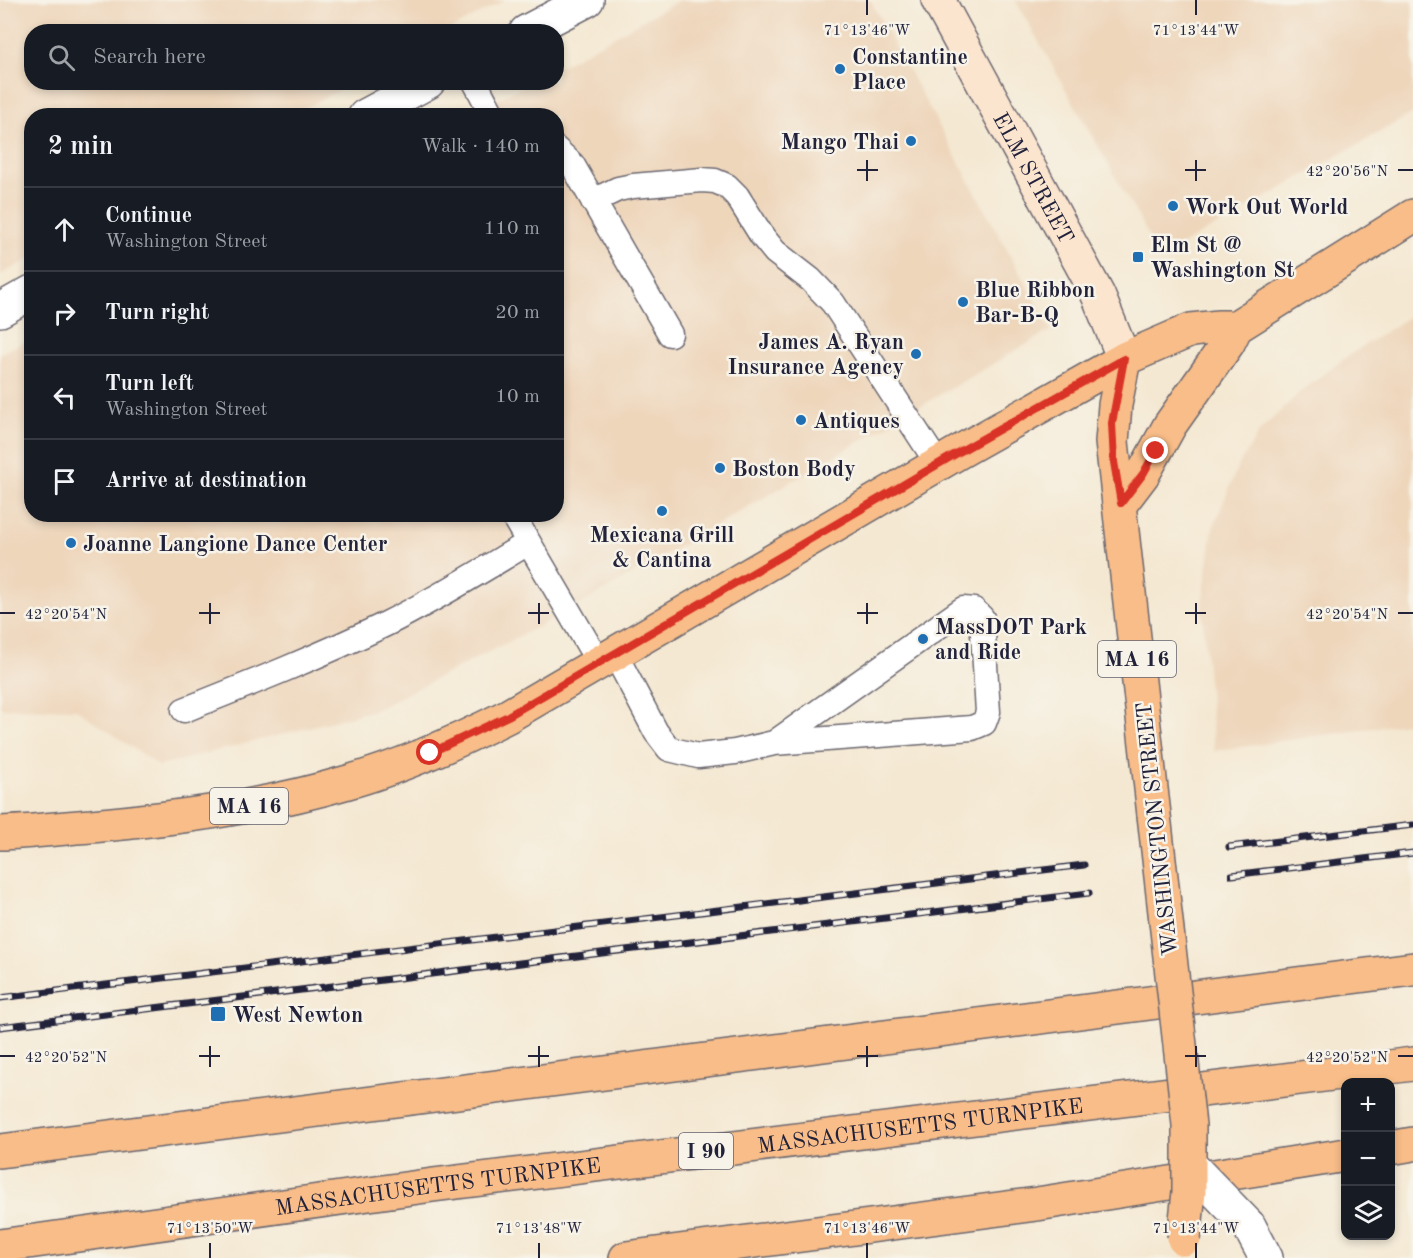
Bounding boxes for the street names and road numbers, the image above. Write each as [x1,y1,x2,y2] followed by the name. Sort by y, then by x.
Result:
[988,109,1077,248] street label: ELM STREET
[1098,641,1176,677] road number: MA 16
[1134,701,1182,957] street label: WASHINGTON STREET
[210,788,288,824] road number: MA 16
[756,1096,1084,1158] street label: MASSACHUSETTS TURNPIKE
[679,1133,733,1169] road number: I 90
[274,1155,602,1220] street label: MASSACHUSETTS TURNPIKE

